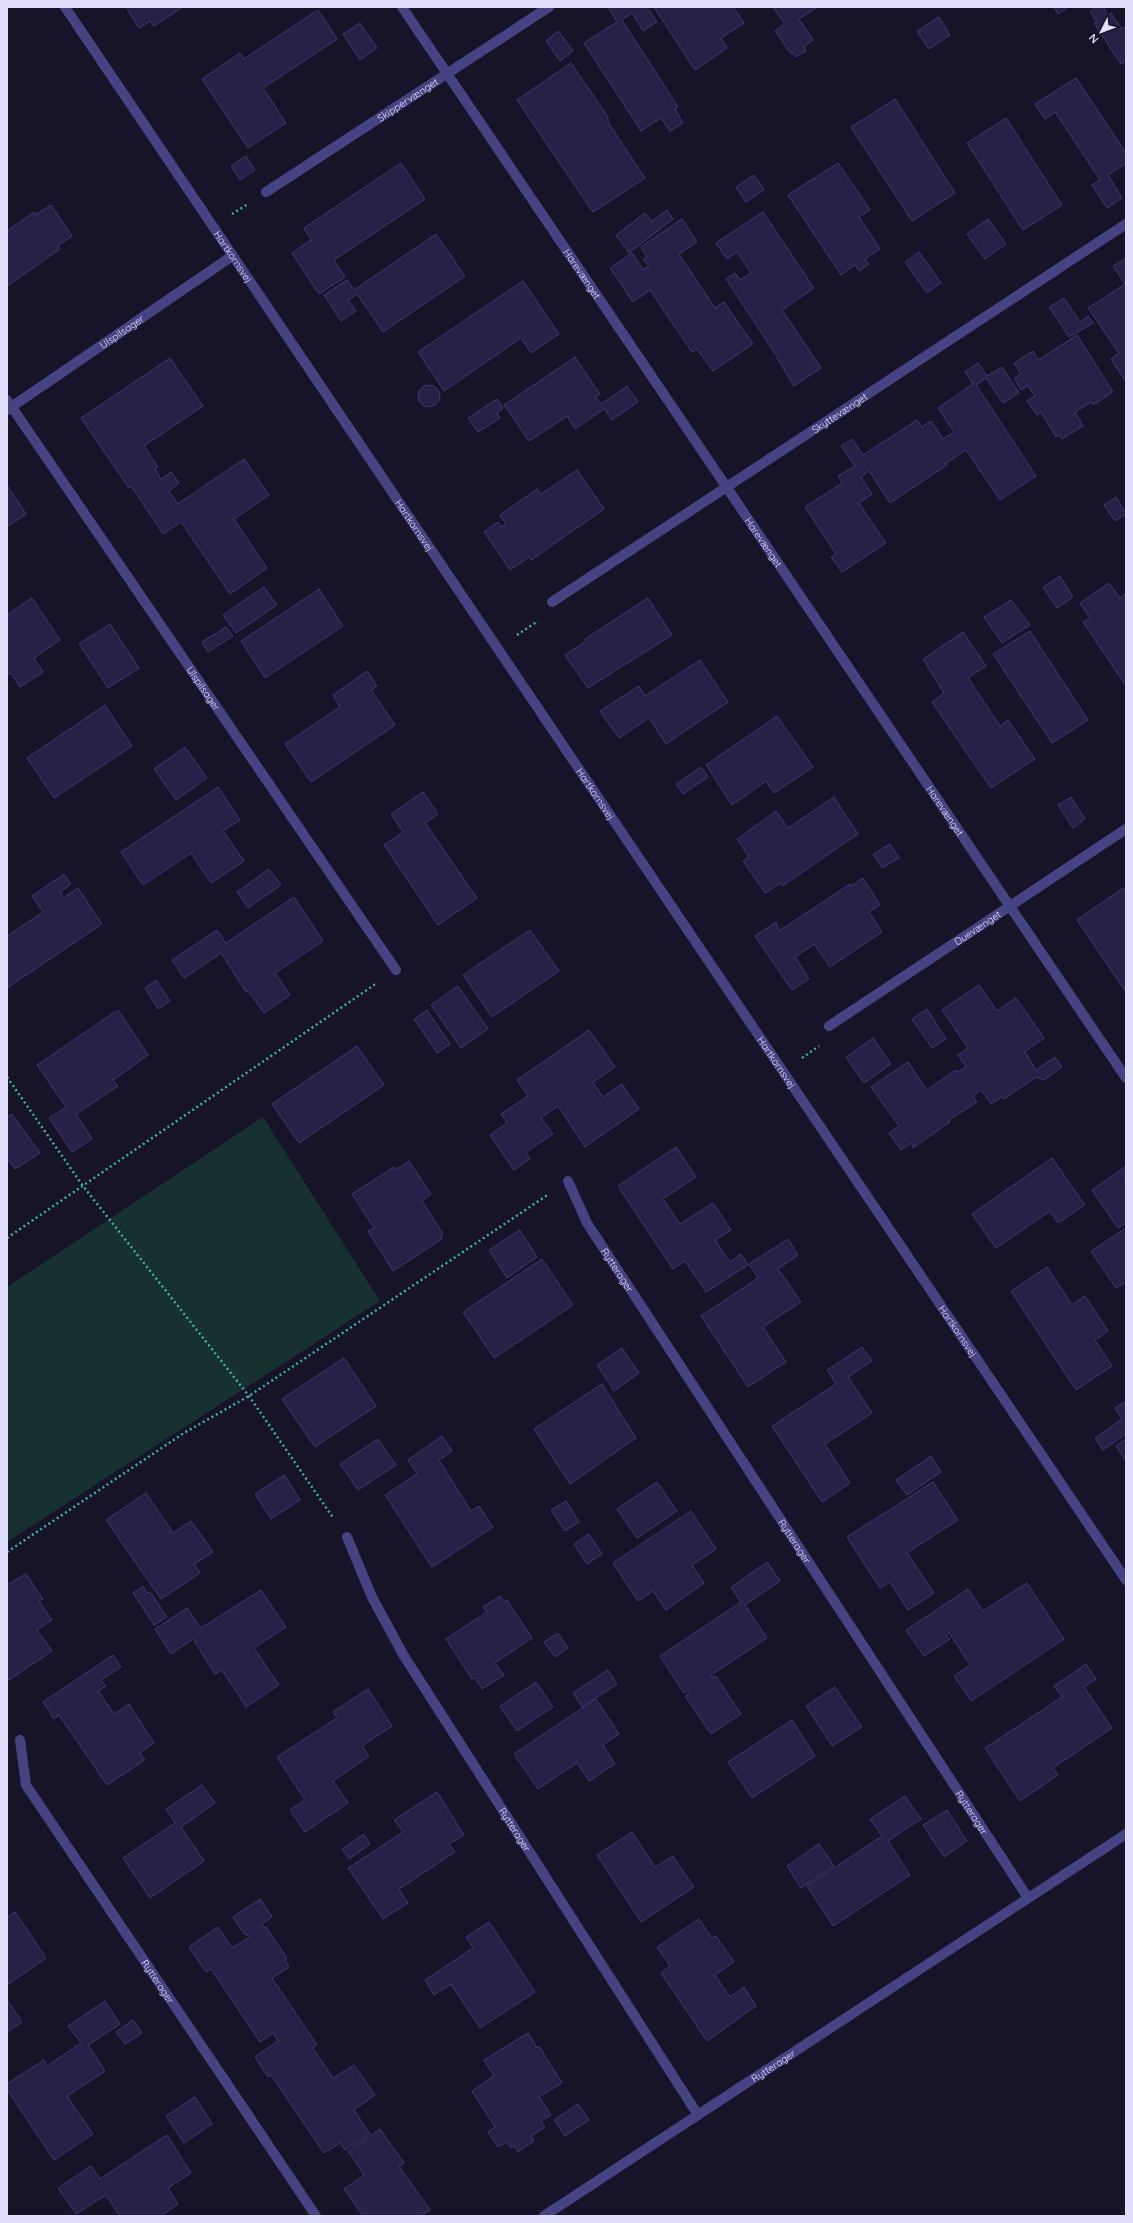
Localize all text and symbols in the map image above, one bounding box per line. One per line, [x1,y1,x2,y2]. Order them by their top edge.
north arrow [1081,12,1121,52]
text: N [1086,31,1101,46]
street label: Skippervænget [374,74,441,124]
street label: Hartkornsvej [211,228,255,285]
street label: Harevænget [561,246,604,302]
street label: Ulspilsager [97,312,147,351]
street label: Skyttevænget [809,389,870,436]
street label: Hartkornsvej [392,497,437,554]
street label: Harevænget [742,515,786,570]
street label: Ulspilsager [184,664,224,713]
street label: Hartkornsvej [574,765,618,822]
street label: Harevænget [924,783,967,839]
street label: Duevænget [951,907,1004,948]
street label: Hartkornsvej [755,1034,799,1091]
street label: Rytterager [598,1245,637,1294]
street label: Hartkornsvej [936,1303,980,1359]
street label: Rytterager [776,1516,814,1566]
street label: Rytterager [953,1788,991,1837]
street label: Rytterager [496,1805,534,1854]
street label: Rytterager [139,1957,178,2006]
street label: Rytterager [749,2046,798,2085]

